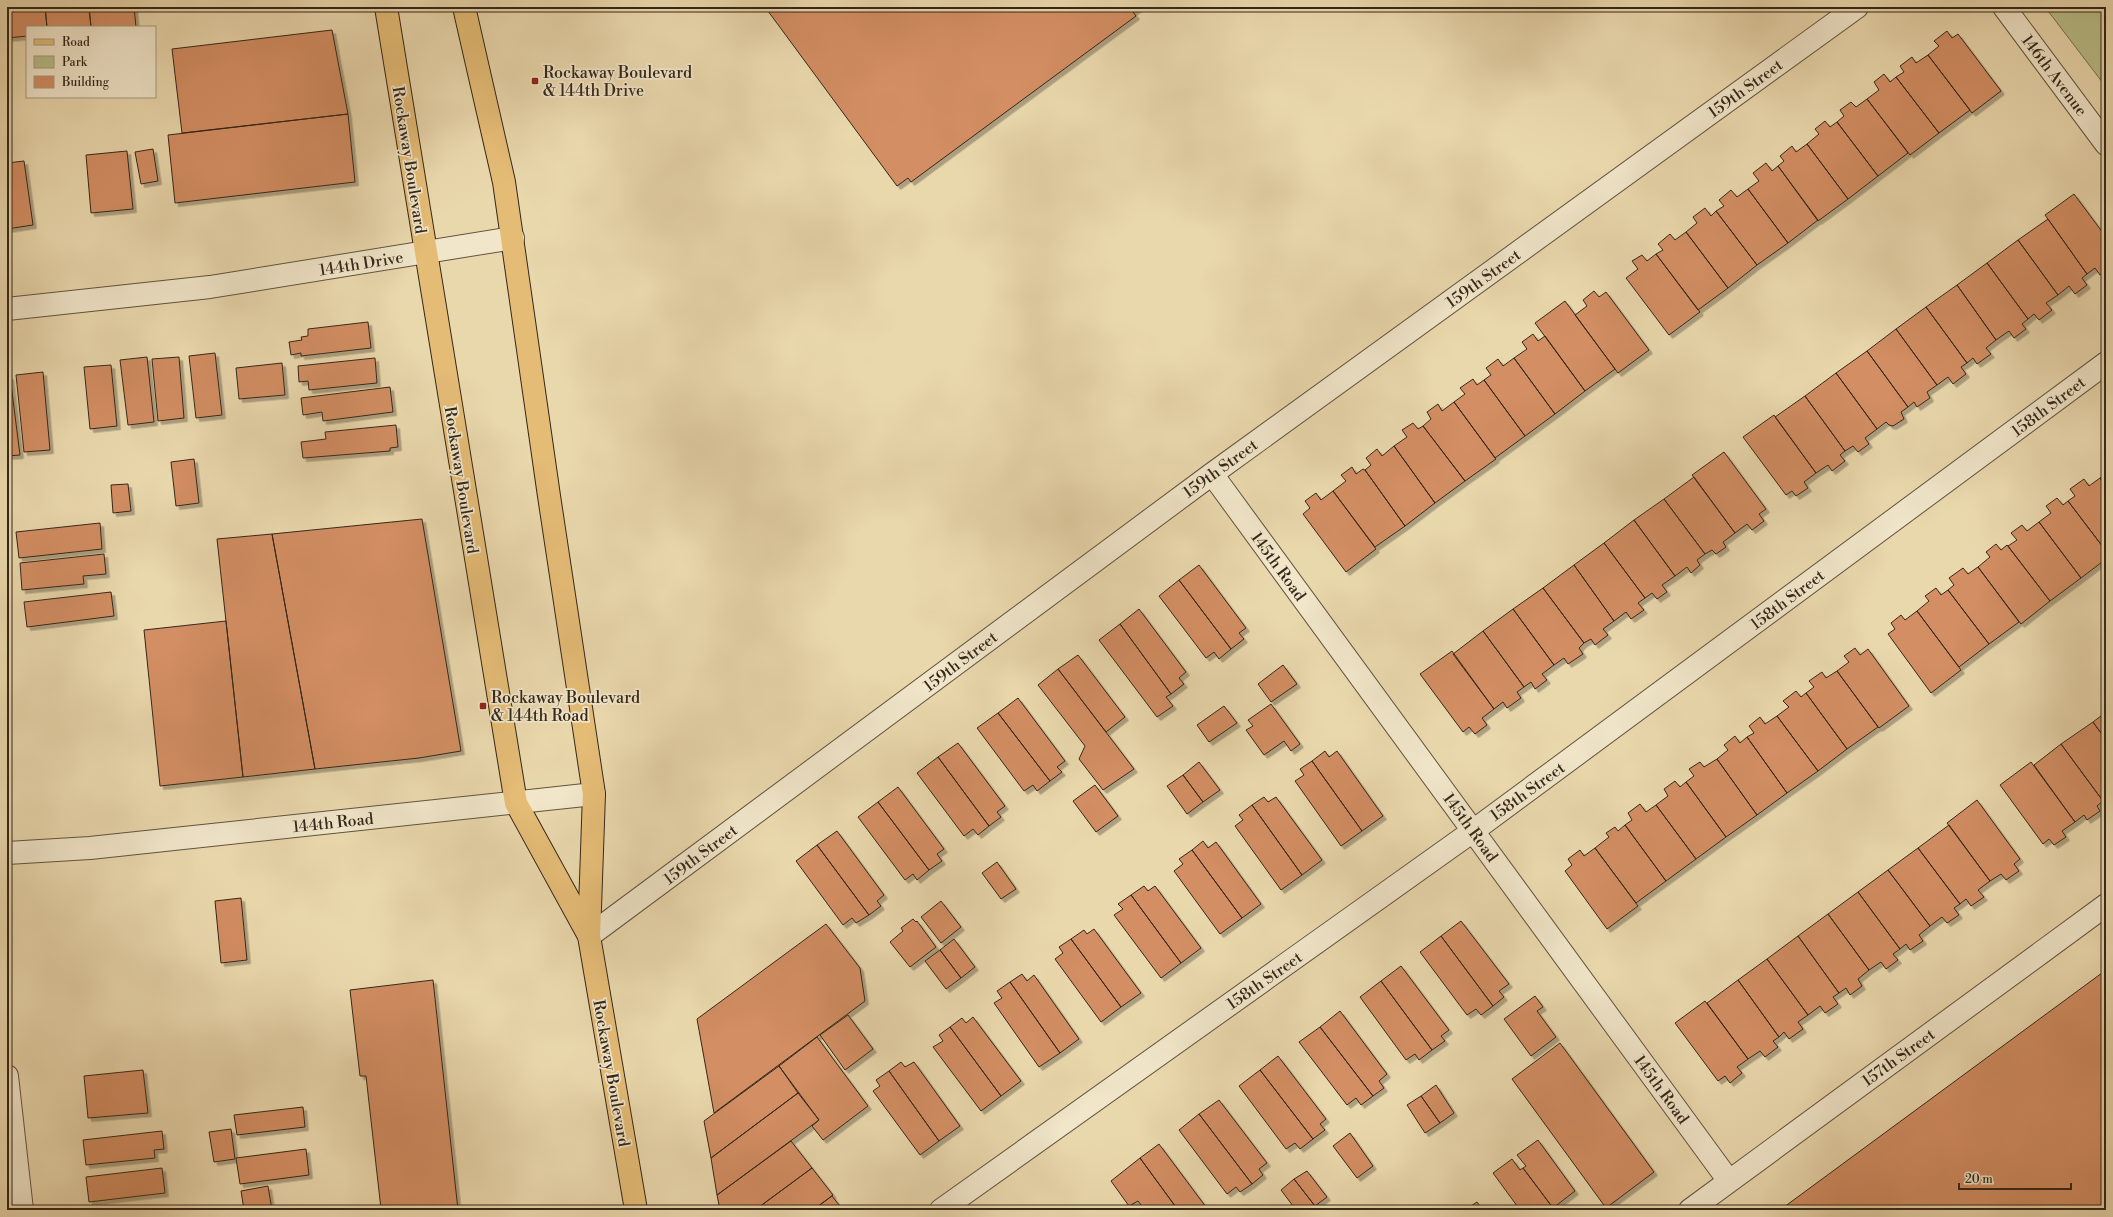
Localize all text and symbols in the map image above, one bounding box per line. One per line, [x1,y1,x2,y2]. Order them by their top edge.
legend [26,26,156,98]
street label: 146th Avenue [2017,31,2091,120]
text: Road [62,35,90,50]
text: Park [62,55,88,70]
street label: 159th Street [1704,55,1787,123]
place label: Rockaway Boulevard & 144th Drive [543,63,692,101]
text: Building [61,75,110,90]
marker: Rockaway Boulevard & 144th Drive [530,76,540,86]
street label: Rockaway Boulevard [387,85,431,235]
street label: 159th Street [1442,245,1525,313]
street label: 144th Drive [318,247,405,281]
street label: 158th Street [2008,372,2090,441]
street label: Rockaway Boulevard [439,405,483,555]
street label: 159th Street [1179,435,1262,503]
street label: 145th Road [1246,528,1310,605]
street label: 158th Street [1747,565,1829,634]
street label: 159th Street [920,627,1002,696]
place label: Rockaway Boulevard & 144th Road [491,688,640,726]
marker: Rockaway Boulevard & 144th Road [478,701,488,711]
street label: 158th Street [1486,758,1569,826]
street label: 145th Road [1438,789,1502,866]
street label: 144th Road [292,809,375,837]
street label: 159th Street [660,820,742,889]
street label: 158th Street [1223,947,1306,1014]
street label: Rockaway Boulevard [588,998,634,1148]
street label: 157th Street [1858,1024,1939,1091]
street label: 145th Road [1629,1051,1693,1128]
scale bar [1959,1165,2071,1191]
text: 20 m [1965,1172,1993,1187]

